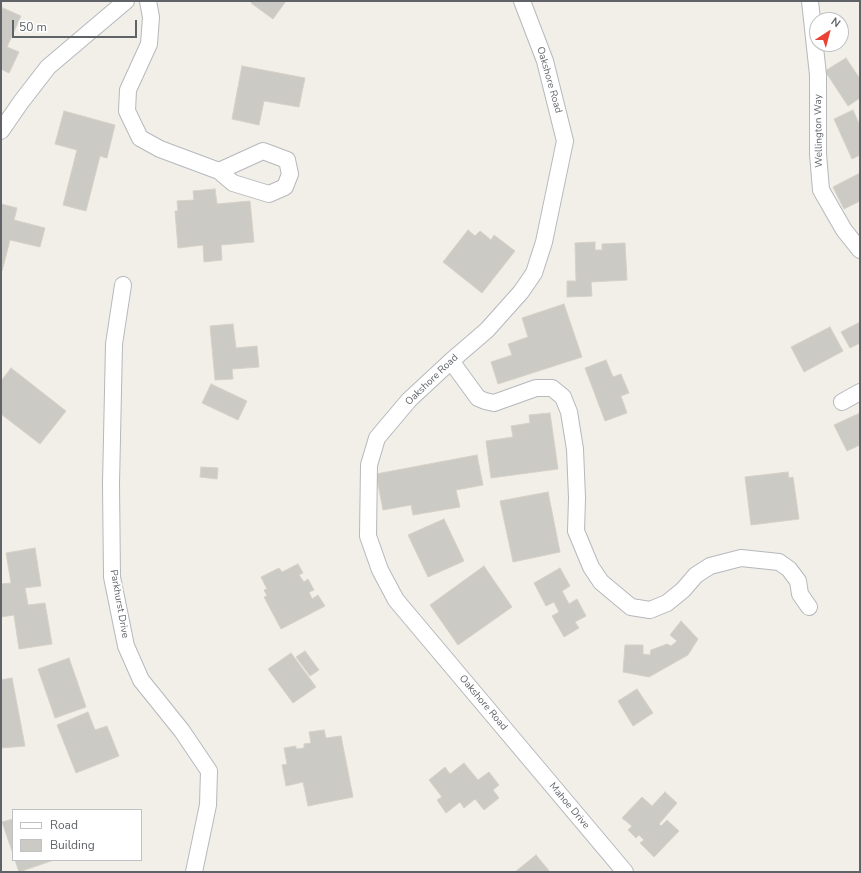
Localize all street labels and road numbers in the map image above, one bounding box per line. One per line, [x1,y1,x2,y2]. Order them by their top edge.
street label: Oakshore Road [534,45,564,115]
street label: Wellington Way [812,94,826,168]
street label: Oakshore Road [403,352,461,408]
street label: Parkhurst Drive [107,569,131,639]
street label: Oakshore Road [456,673,510,733]
street label: Mahoe Drive [546,780,592,832]

